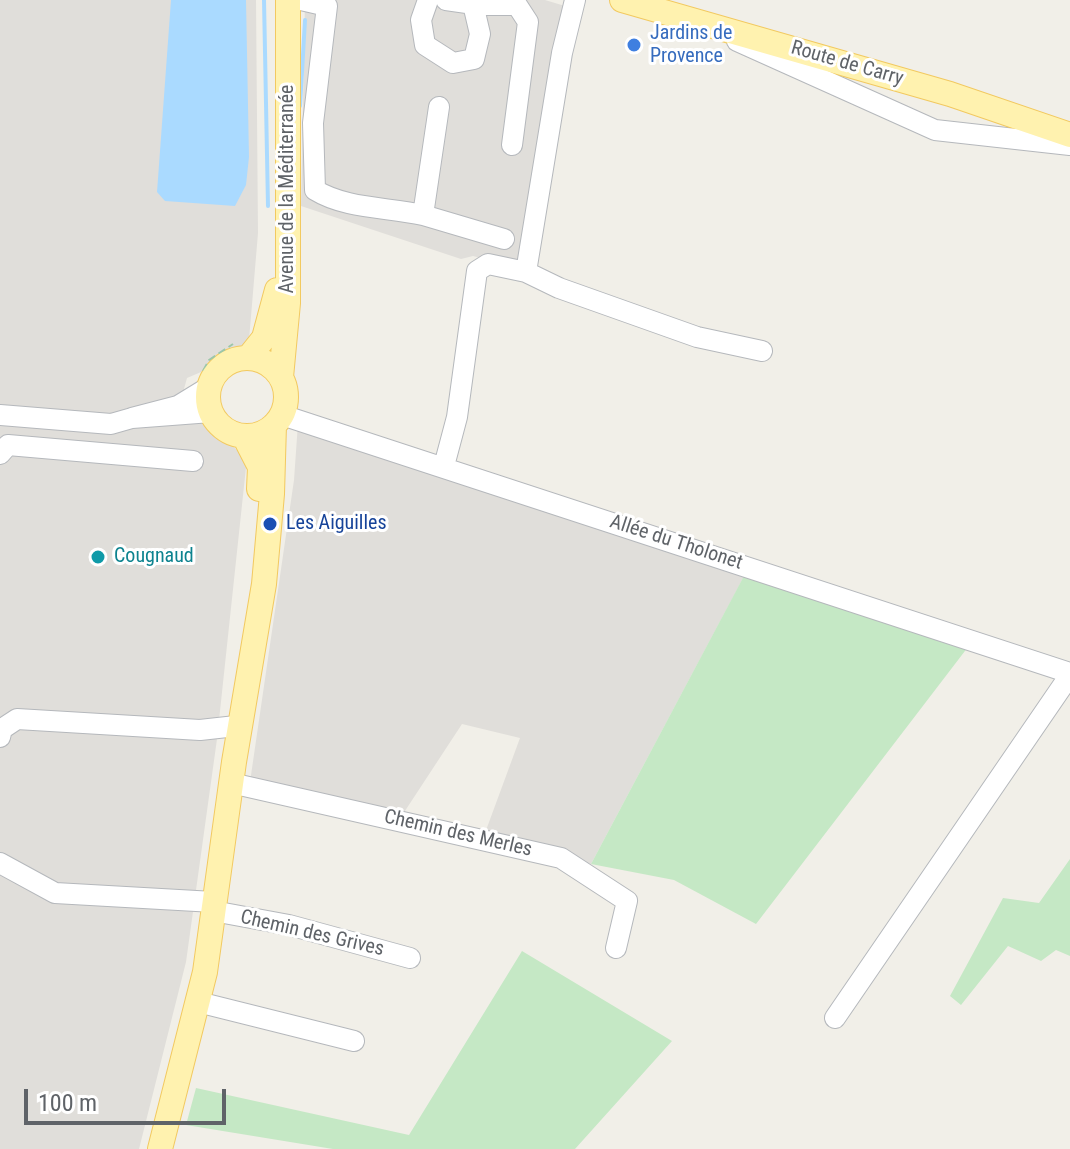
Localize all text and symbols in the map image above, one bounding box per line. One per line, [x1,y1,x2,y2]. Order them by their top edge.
place label: Jardins de Provence [650,22,732,69]
marker: Jardins de Provence [625,36,643,54]
street label: Route de Carry [788,37,906,91]
street label: Avenue de la Méditerranée [276,85,300,293]
street label: Allée du Tholonet [607,510,745,576]
place label: Les Aiguilles [286,512,387,536]
marker: Les Aiguilles [261,515,279,533]
place label: Cougnaud [114,545,194,569]
marker: Cougnaud [89,548,107,566]
street label: Chemin des Merles [382,805,534,863]
street label: Chemin des Grives [238,906,386,962]
scale bar [28,1073,230,1123]
text: 100 m [38,1089,97,1117]

